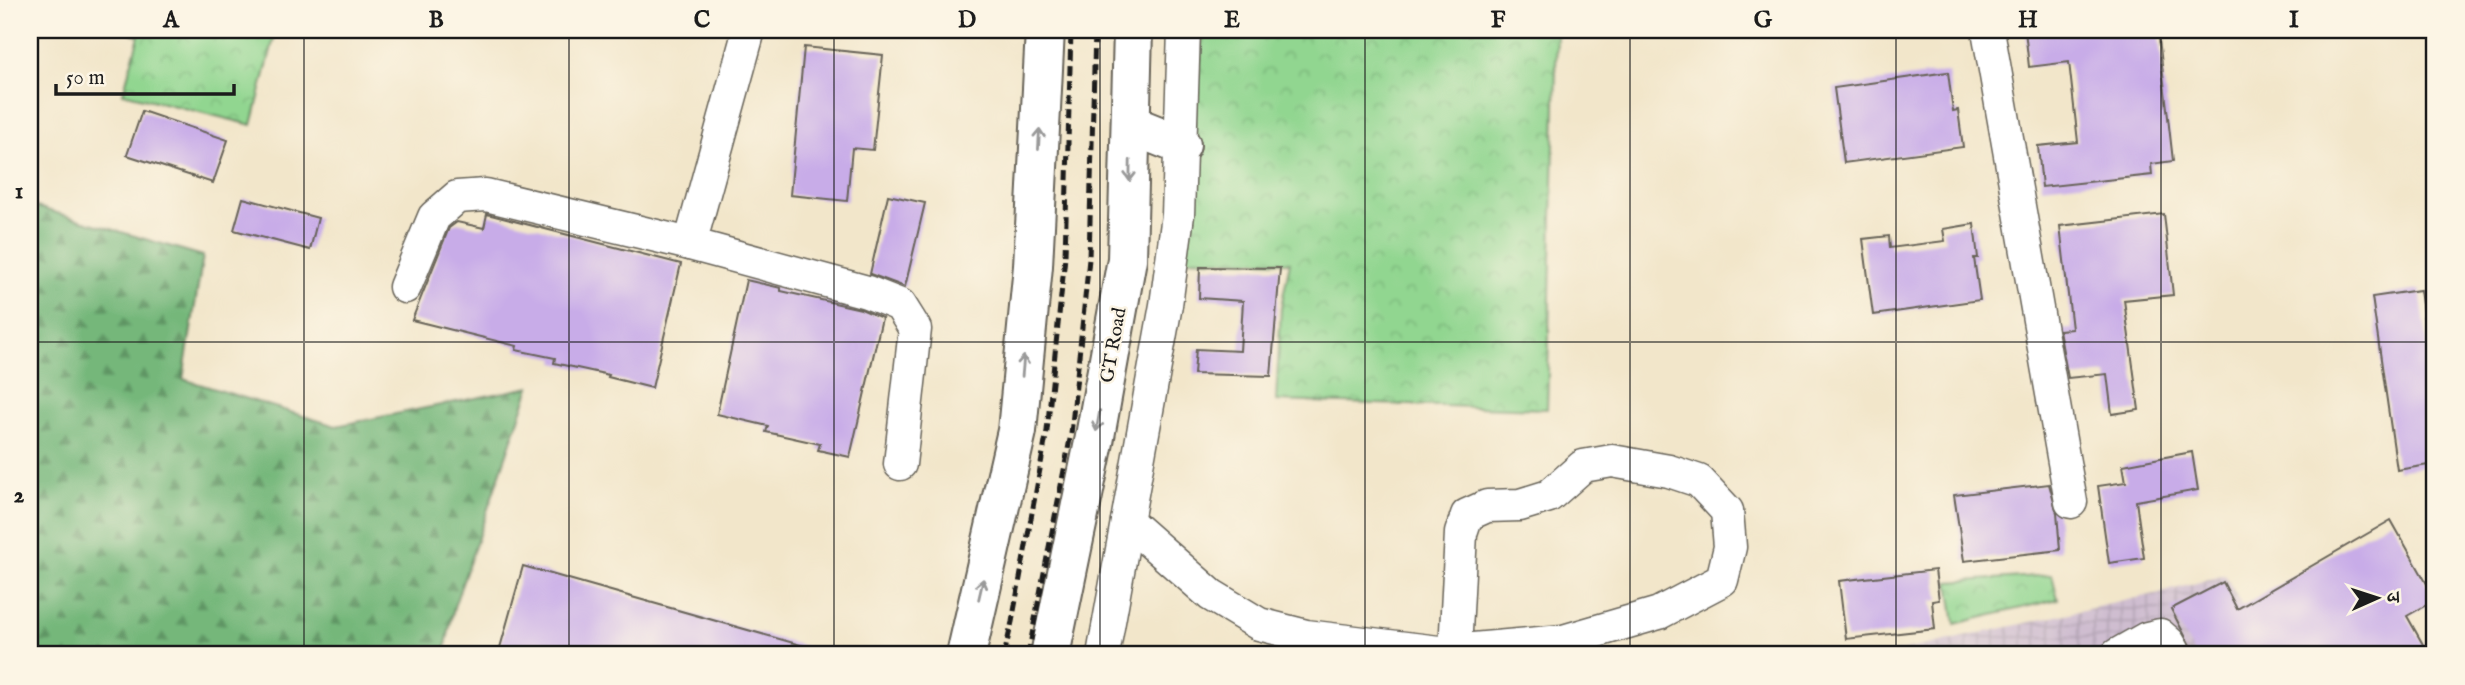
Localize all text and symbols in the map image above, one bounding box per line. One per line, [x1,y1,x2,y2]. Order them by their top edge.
text: A [162,6,180,35]
text: B [428,6,444,35]
text: C [694,6,711,35]
text: D [958,6,976,35]
text: E [1224,6,1240,35]
text: F [1491,6,1506,35]
text: G [1754,6,1773,35]
text: H [2018,6,2038,35]
text: I [2289,6,2299,35]
scale bar [56,52,234,96]
text: 50 m [66,65,105,92]
one-way arrow [1033,127,1046,150]
one-way arrow [1123,160,1136,183]
text: 1 [15,177,23,206]
street label: GT Road [1096,305,1133,385]
one-way arrow [1017,355,1030,377]
one-way arrow [1091,409,1104,432]
text: 2 [14,481,25,510]
north arrow [2342,562,2412,632]
one-way arrow [975,578,988,601]
text: उ [2380,590,2404,604]

